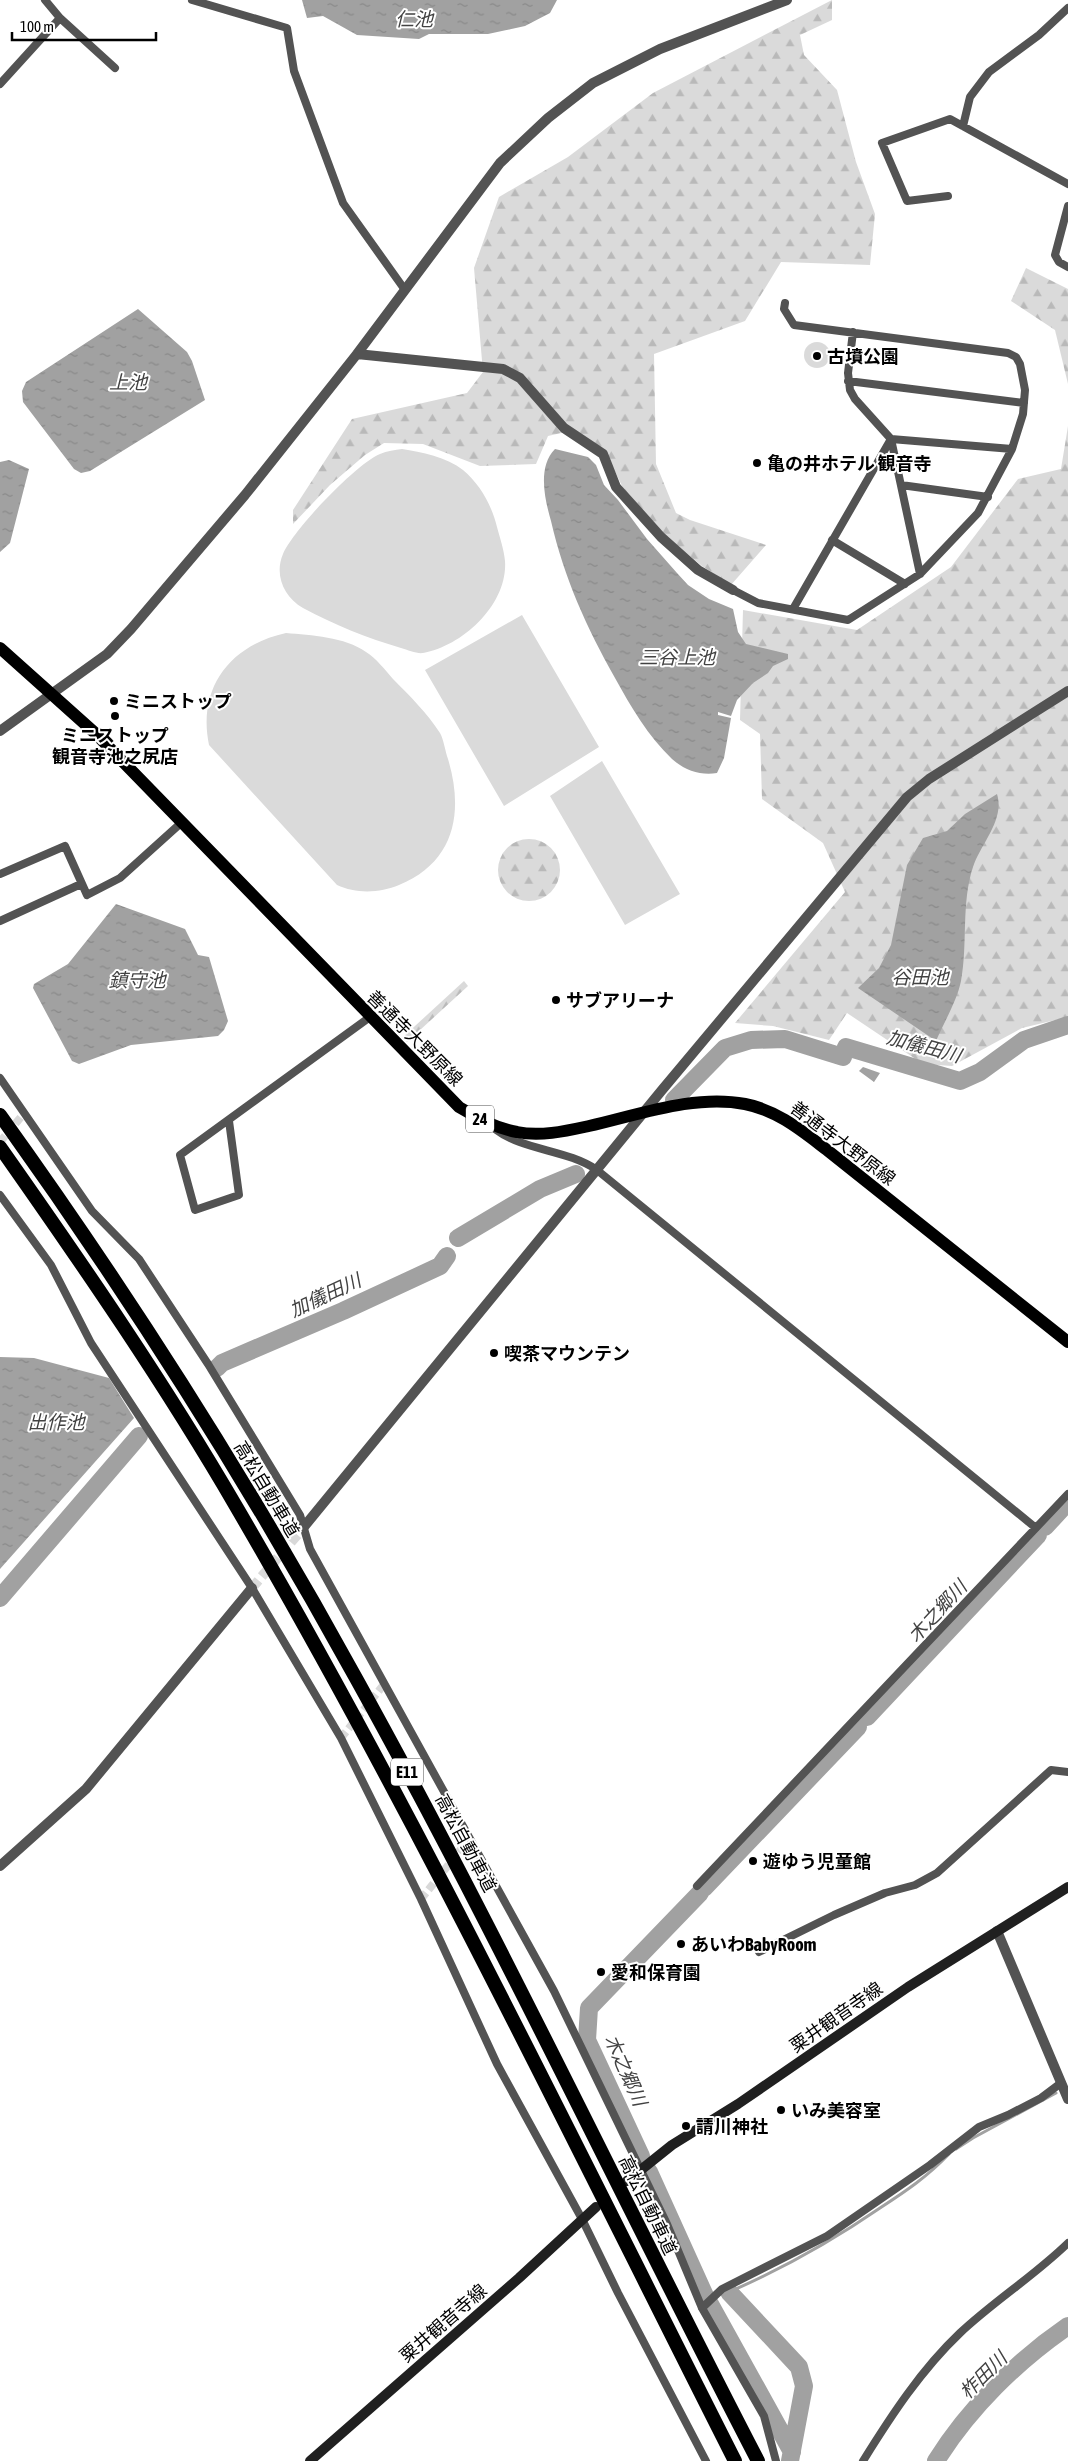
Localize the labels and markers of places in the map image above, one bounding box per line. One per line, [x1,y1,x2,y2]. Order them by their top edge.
place label: 古墳公園 [827,346,899,367]
marker: 古墳公園 [811,350,823,362]
place label: 亀の井ホテル 観音寺 [767,453,931,474]
marker: 亀の井ホテル 観音寺 [751,457,763,469]
place label: ミニストップ [124,691,232,712]
marker: ミニストップ [108,695,120,707]
marker: ミニストップ 観音寺池之尻店 [109,710,121,722]
place label: ミニストップ 観音寺池之尻店 [52,725,178,767]
place label: サブアリーナ [566,990,674,1011]
marker: サブアリーナ [550,994,562,1006]
place label: 喫茶マウンテン [504,1343,630,1364]
marker: 喫茶マウンテン [488,1347,500,1359]
place label: 遊ゆう児童館 [763,1851,871,1872]
marker: 遊ゆう児童館 [747,1855,759,1867]
place label: あいわBabyRoom [691,1934,817,1955]
marker: あいわBabyRoom [675,1938,687,1950]
place label: 愛和保育園 [611,1962,701,1983]
marker: 愛和保育園 [595,1966,607,1978]
place label: いみ美容室 [791,2100,881,2121]
marker: いみ美容室 [775,2104,787,2116]
place label: 請川神社 [696,2116,768,2137]
marker: 請川神社 [680,2120,692,2132]

